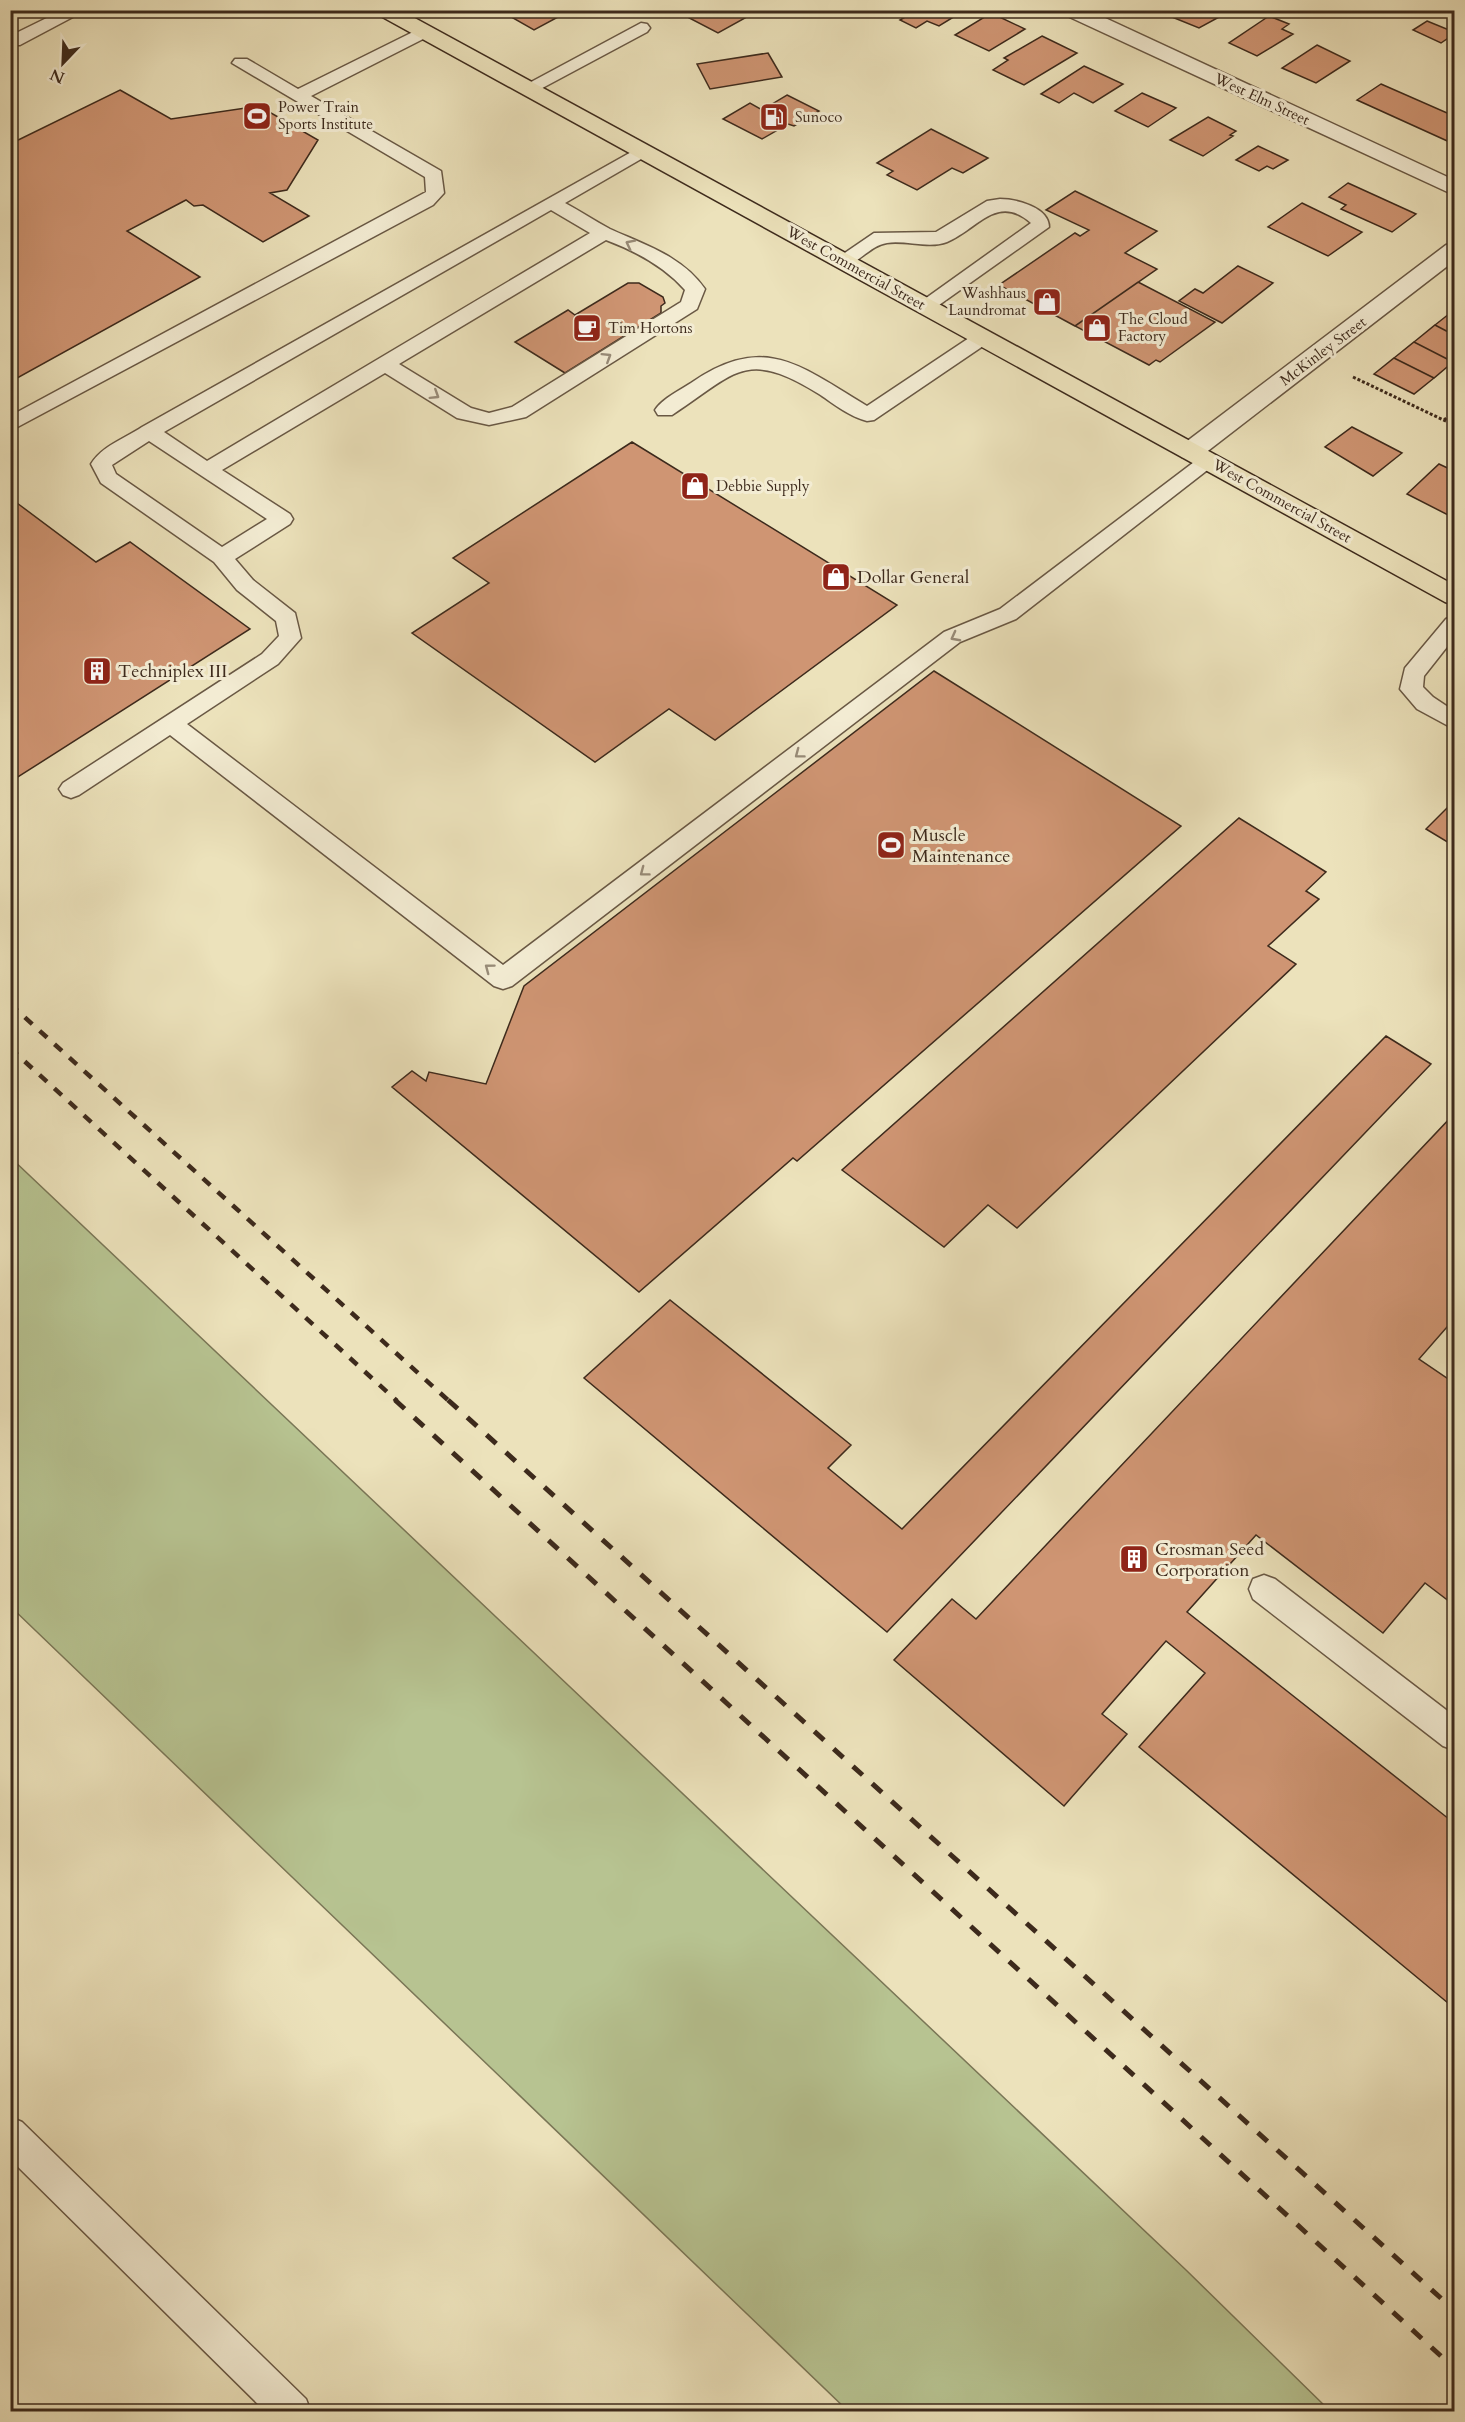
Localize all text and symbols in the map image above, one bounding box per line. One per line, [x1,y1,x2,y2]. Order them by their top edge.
north arrow [33,33,93,93]
text: N [47,63,68,89]
street label: West Elm Street [1210,68,1313,130]
place label: Power Train Sports Institute [278,97,373,134]
sports icon: Power Train Sports Institute [241,100,273,132]
fuel station icon: Sunoco [758,101,790,133]
place label: Sunoco [795,107,842,127]
street label: West Commercial Street [782,221,929,315]
one-way arrow [626,240,636,251]
place label: Washhaus Laundromat [948,283,1026,320]
shop icon: Washhaus Laundromat [1031,286,1063,318]
place label: The Cloud Factory [1118,309,1188,346]
cafe icon: Tim Hortons [571,312,603,344]
shop icon: The Cloud Factory [1081,312,1113,344]
street label: McKinley Street [1276,312,1371,390]
place label: Tim Hortons [608,318,692,338]
one-way arrow [601,352,611,364]
one-way arrow [429,387,439,399]
street label: West Commercial Street [1208,454,1355,548]
shop icon: Debbie Supply [679,470,711,502]
place label: Debbie Supply [716,476,810,496]
shop icon: Dollar General [820,561,852,593]
place label: Dollar General [857,565,970,590]
one-way arrow [951,630,961,641]
building icon: Techniplex III [81,655,113,687]
place label: Techniplex III [118,659,227,684]
one-way arrow [794,746,805,757]
place label: Muscle Maintenance [912,823,1011,869]
sports icon: Muscle Maintenance [875,829,907,861]
one-way arrow [639,865,650,876]
one-way arrow [484,965,495,976]
place label: Crosman Seed Corporation [1155,1537,1265,1583]
building icon: Crosman Seed Corporation [1118,1543,1150,1575]

